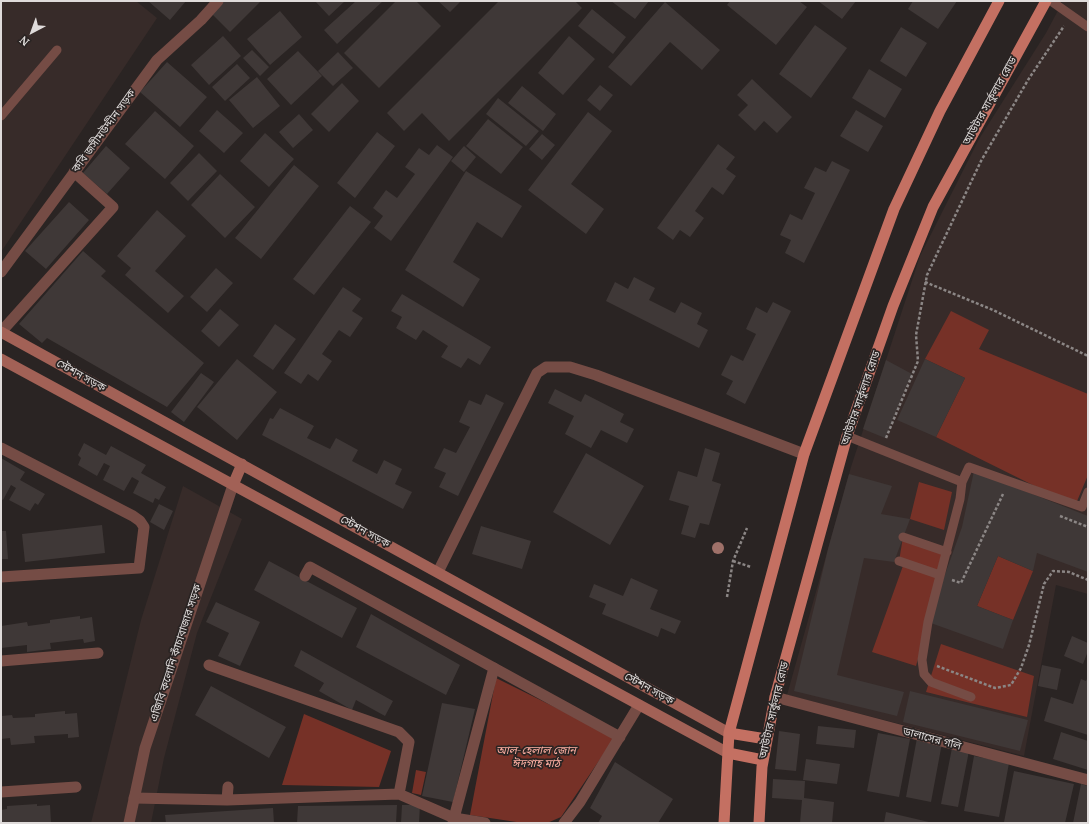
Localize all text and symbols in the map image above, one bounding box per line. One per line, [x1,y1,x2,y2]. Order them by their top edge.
north arrow [12,12,52,52]
text: N [16,33,32,49]
street label: আউটার সার্কুলার রোড [960,55,1020,147]
street label: কবি জসীমউদ্দীন সড়ক [69,87,139,175]
street label: আউটার সার্কুলার রোড [839,349,883,447]
street label: স্টেশন সড়ক [54,357,108,395]
street label: স্টেশন সড়ক [338,513,392,551]
street label: এজিবি কলোনি কাঁচাবাজার সড়ক [147,582,205,724]
street label: আউটার সার্কুলার রোড [756,660,792,760]
street label: স্টেশন সড়ক [622,670,676,708]
street label: ডালাসের গলি [901,725,963,753]
park label: আল-হেলাল জোন ঈদগাহ মাঠ [496,744,576,770]

